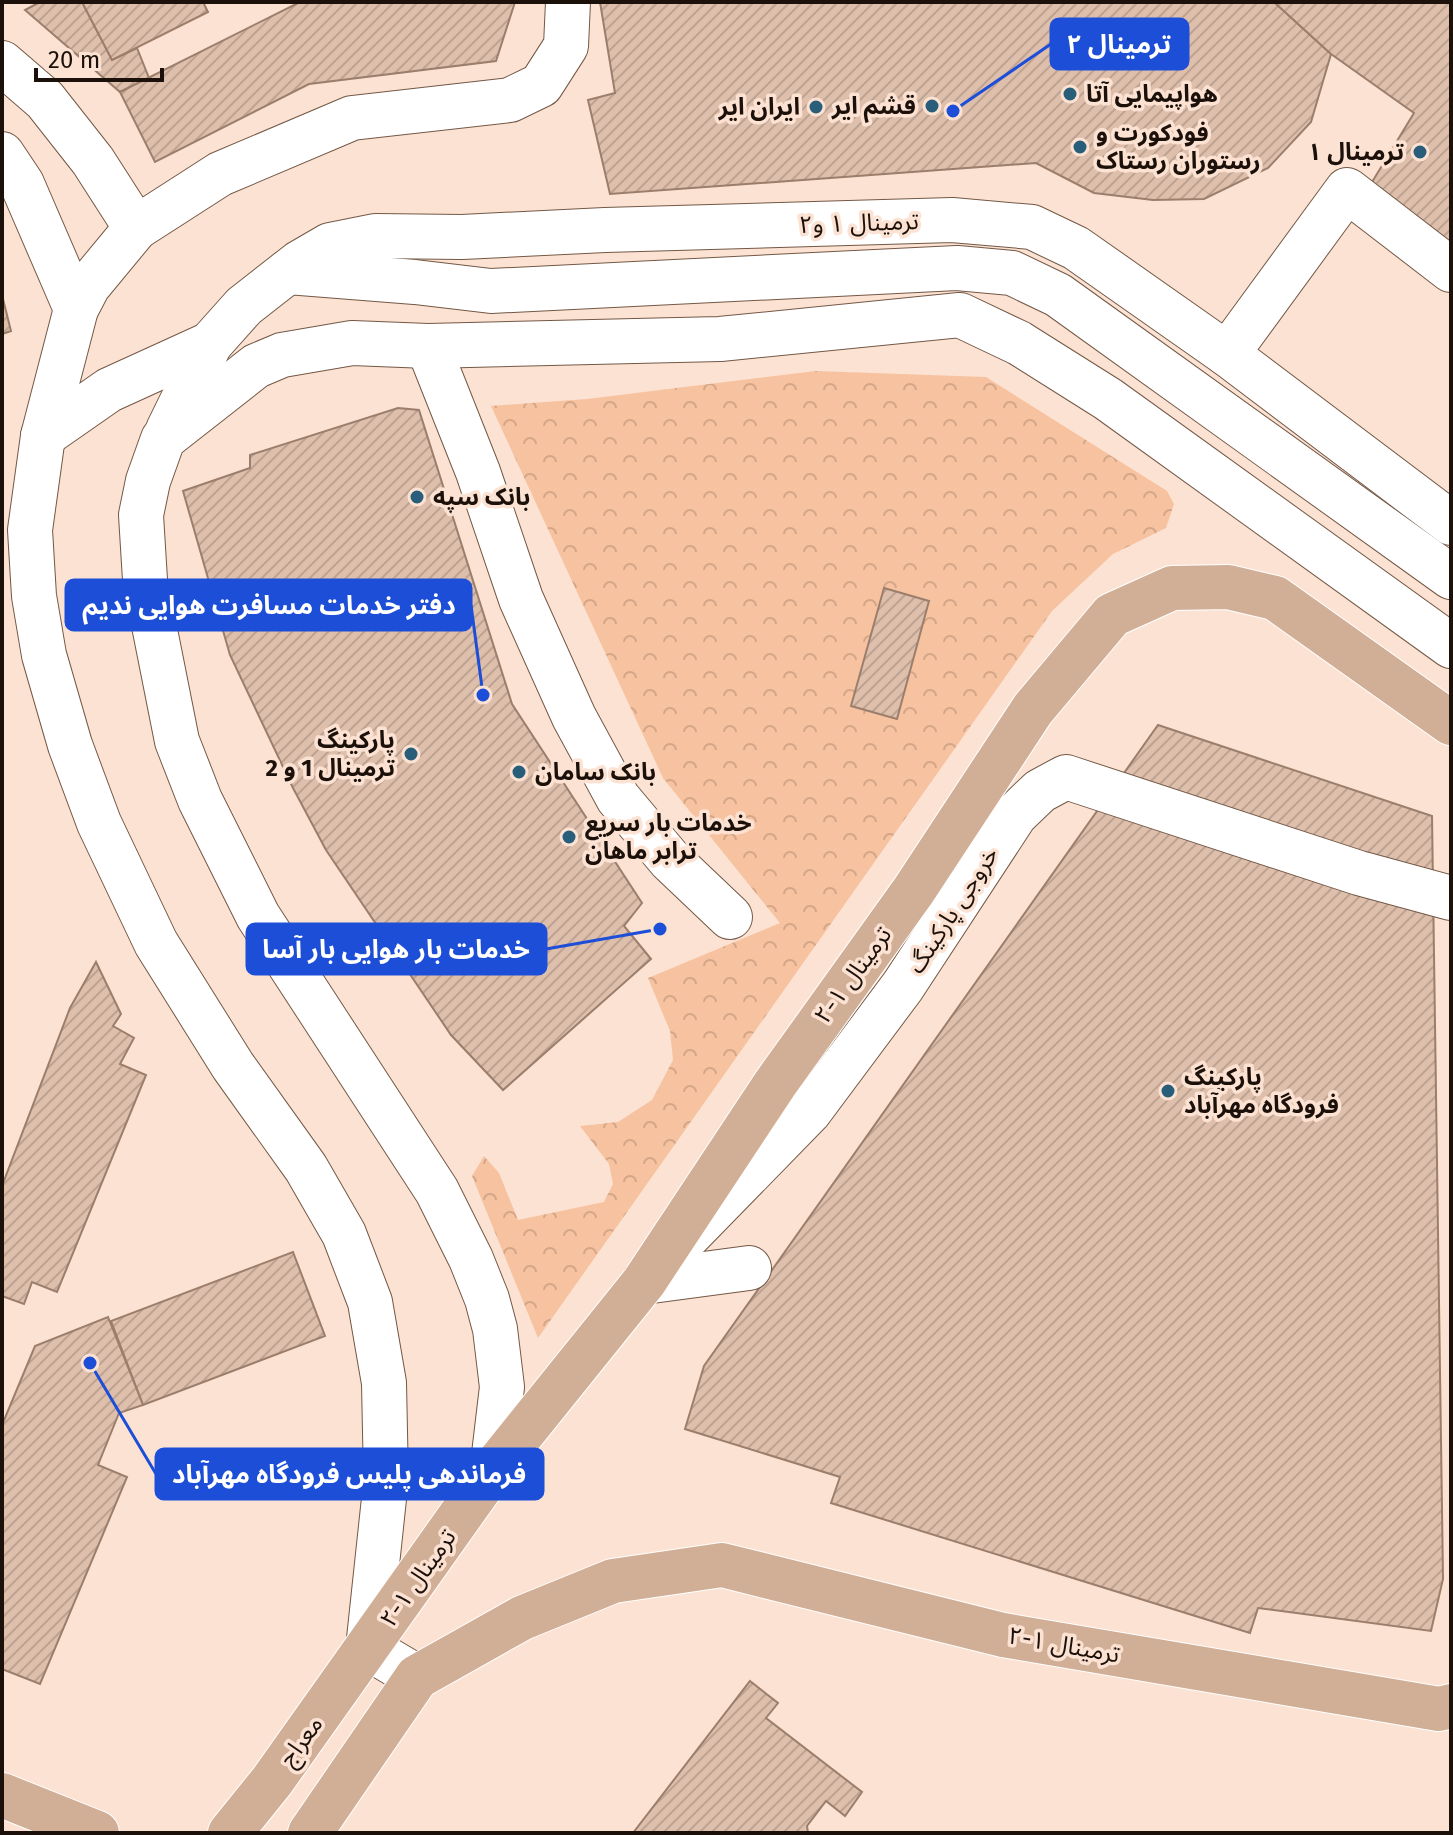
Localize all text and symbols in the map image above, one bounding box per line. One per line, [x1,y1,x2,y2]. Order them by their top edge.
callout: ترمینال ۲ [1051,19,1188,69]
text: ترمینال ۲ [1067,29,1171,60]
scale bar [36,32,162,82]
text: 20 m [48,46,100,74]
place label: هواپیمایی آتا [1086,80,1218,110]
marker: هواپیمایی آتا [1061,85,1079,103]
place label: قشم ایر [831,92,916,123]
place label: ایران ایر [718,93,800,121]
marker: قشم ایر [923,97,941,115]
marker: ایران ایر [807,98,825,116]
place label: فودکورت و رستوران رستاک [1096,119,1261,175]
marker: فودکورت و رستوران رستاک [1071,138,1089,156]
place label: ترمینال ۱ [1308,138,1404,166]
marker: ترمینال ۱ [1411,143,1429,161]
street label: ترمینال ۱ و۲ [799,207,919,239]
place label: بانک سپه [433,483,530,513]
marker: بانک سپه [408,488,426,506]
callout: دفتر خدمات مسافرت هوایی ندیم [66,580,471,630]
text: دفتر خدمات مسافرت هوایی ندیم [82,590,456,625]
place label: پارکینگ ترمینال 1 و 2 [266,726,395,782]
marker: پارکینگ ترمینال 1 و 2 [402,745,420,763]
place label: بانک سامان [535,758,656,786]
marker: بانک سامان [510,763,528,781]
place label: خدمات بار سریع ترابر ماهان [585,809,752,865]
marker: خدمات بار سریع ترابر ماهان [560,828,578,846]
street label: خروجی پارکینگ [902,842,1005,979]
street label: ترمینال ۱-۲ [809,921,897,1029]
callout: خدمات بار هوایی بار آسا [247,924,546,974]
text: خدمات بار هوایی بار آسا [262,934,530,965]
place label: پارکینگ فرودگاه مهرآباد [1184,1063,1339,1119]
marker: پارکینگ فرودگاه مهرآباد [1159,1082,1177,1100]
callout: فرماندهی پلیس فرودگاه مهرآباد [156,1449,543,1499]
text: فرماندهی پلیس فرودگاه مهرآباد [172,1459,526,1492]
street label: ترمینال ۱-۲ [374,1524,462,1632]
street label: ترمینال ۱-۲ [1006,1621,1122,1669]
street label: معراج [273,1710,331,1773]

